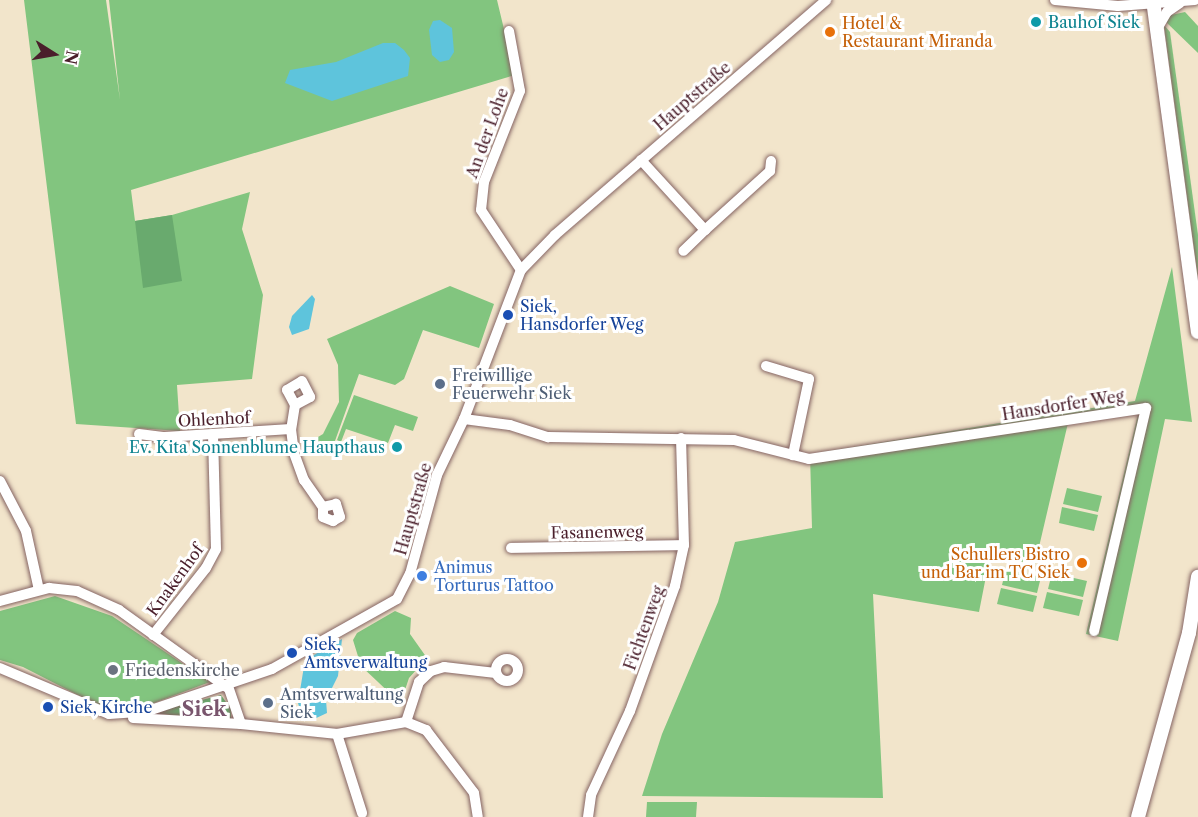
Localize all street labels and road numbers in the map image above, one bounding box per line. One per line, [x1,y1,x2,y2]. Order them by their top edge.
street label: Hauptstraße [650,58,734,134]
street label: An der Lohe [462,85,512,181]
street label: Hansdorfer Weg [1000,386,1126,424]
street label: Ohlenhof [177,408,251,430]
street label: Hauptstraße [391,461,435,557]
street label: Fasanenweg [551,522,643,542]
street label: Knakenhof [143,540,207,620]
street label: Fichtenweg [620,583,668,673]

